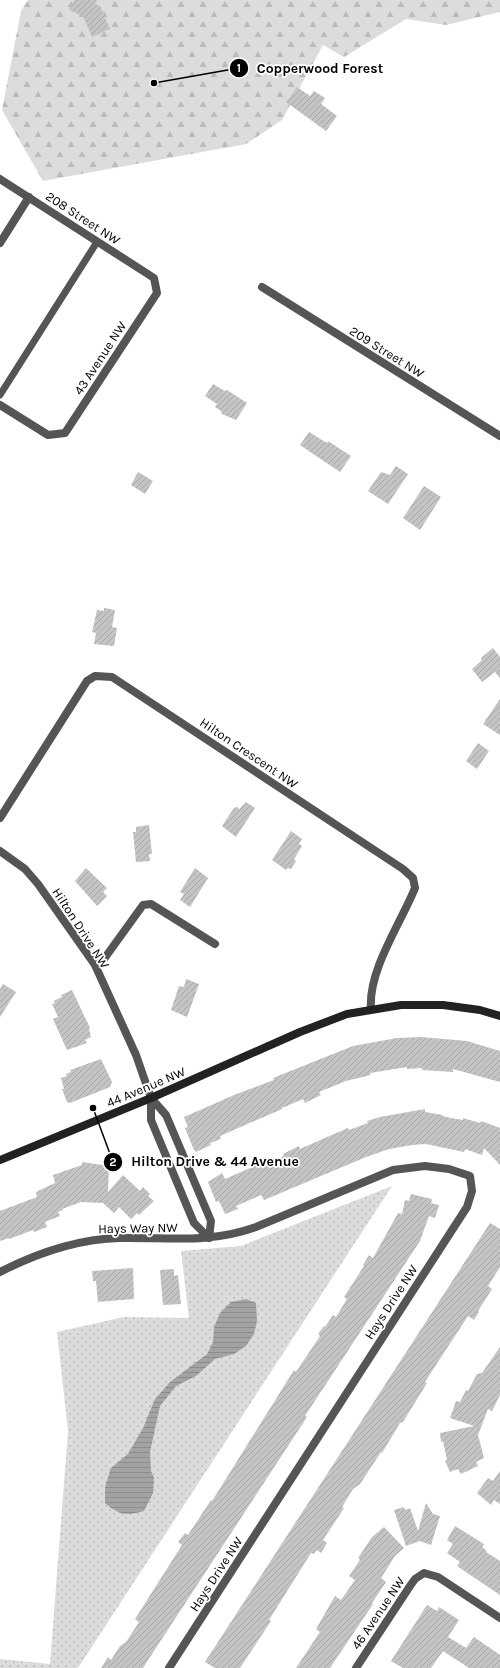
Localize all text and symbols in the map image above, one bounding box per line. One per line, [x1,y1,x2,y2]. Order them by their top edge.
callout: Copperwood Forest [229,55,392,81]
text: Copperwood Forest [257,60,384,77]
text: 1 [237,61,241,75]
street label: 208 Street NW [43,188,123,248]
street label: 43 Avenue NW [71,318,129,397]
street label: 209 Street NW [347,323,427,381]
street label: Hilton Crescent NW [197,715,301,792]
street label: Hilton Drive NW [49,885,113,971]
street label: 44 Avenue NW [104,1064,188,1110]
callout: Hilton Drive & 44 Avenue [103,1149,306,1175]
text: Hilton Drive & 44 Avenue [131,1153,299,1170]
text: 2 [109,1155,117,1169]
street label: Hays Way NW [98,1220,178,1236]
street label: Hays Drive NW [361,1262,421,1342]
street label: Hays Drive NW [186,1534,246,1614]
street label: 46 Avenue NW [348,1574,408,1652]

